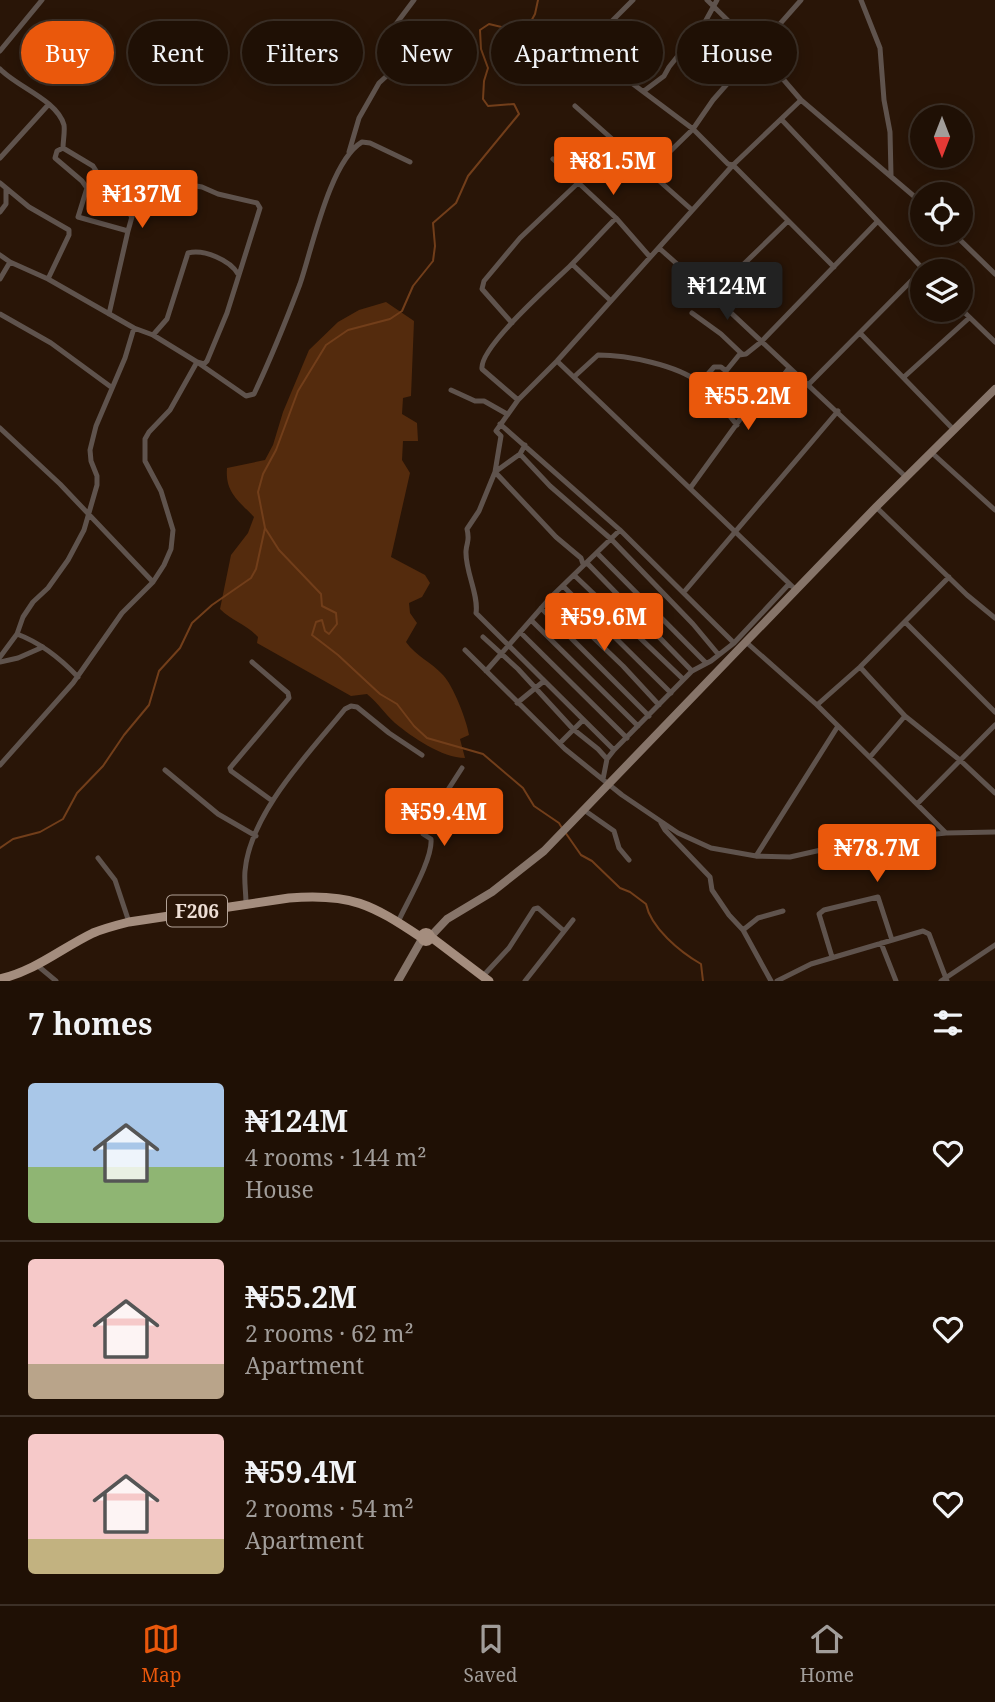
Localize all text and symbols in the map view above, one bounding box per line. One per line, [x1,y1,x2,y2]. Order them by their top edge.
chip: Buy [21,21,114,84]
chip: Rent [128,21,228,84]
chip: Filters [242,21,363,84]
chip: New [377,21,477,84]
chip: Apartment [491,21,663,84]
chip: House [677,21,797,84]
north arrow [910,105,973,168]
map controls [910,105,973,322]
pin: ₦81.5M [556,138,670,197]
text: ₦81.5M [570,144,656,176]
pin: ₦137M [93,170,191,230]
text: ₦137M [102,177,182,209]
button: locate [910,182,973,245]
button: layers [910,259,973,322]
pin: ₦124M [678,262,776,322]
text: ₦124M [687,269,767,301]
pin: ₦55.2M [691,372,805,432]
text: ₦55.2M [705,379,791,411]
pin: ₦59.6M [547,594,661,653]
text: ₦59.6M [561,600,647,632]
pin: ₦59.4M [387,788,501,848]
text: ₦59.4M [401,795,487,827]
pin: ₦78.7M [820,824,934,884]
text: ₦78.7M [834,831,920,863]
road number: F206 [167,896,227,926]
text: 7 homes [28,1003,152,1044]
icon: filters [929,1004,967,1042]
text: ₦124M [245,1100,348,1141]
icon: home [84,1111,168,1195]
icon: heart [929,1134,967,1172]
text: 4 rooms · 144 m² [245,1141,427,1173]
text: House [245,1173,314,1205]
text: ₦55.2M [245,1276,357,1317]
icon: home [84,1287,168,1371]
icon: heart [929,1310,967,1348]
text: 2 rooms · 62 m² [245,1317,414,1349]
text: Apartment [245,1349,364,1381]
text: ₦59.4M [245,1451,357,1492]
icon: home [84,1462,168,1546]
icon: heart [929,1485,967,1523]
text: 2 rooms · 54 m² [245,1492,414,1524]
text: Apartment [245,1524,364,1556]
tab: Map [141,1620,181,1688]
tab: Saved [464,1620,517,1688]
tab: Home [800,1620,854,1688]

